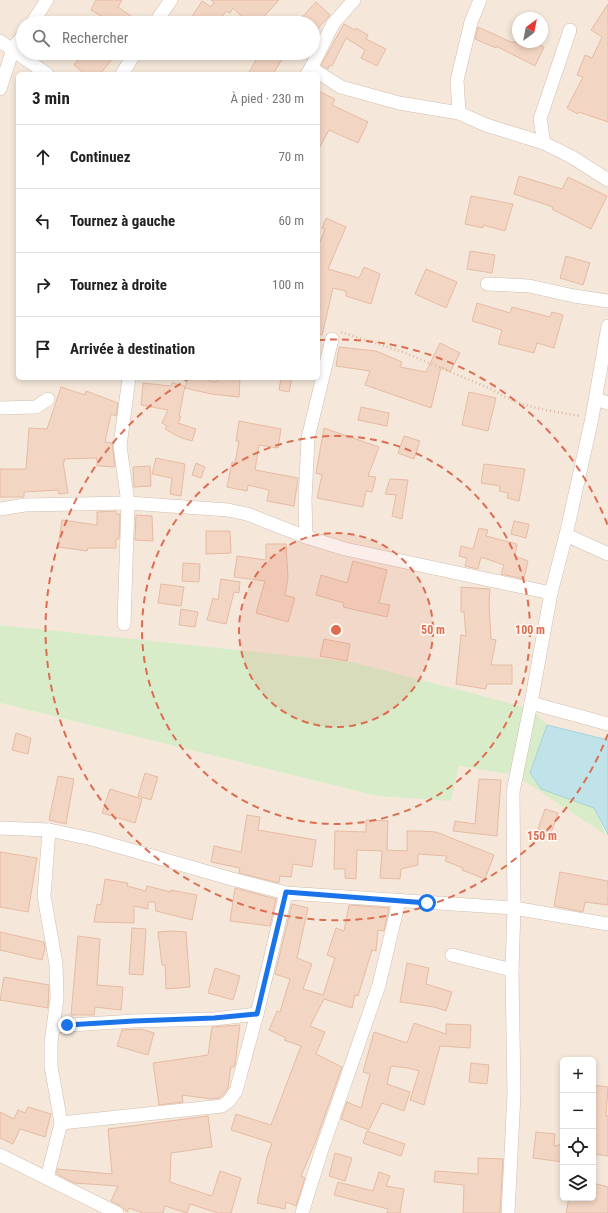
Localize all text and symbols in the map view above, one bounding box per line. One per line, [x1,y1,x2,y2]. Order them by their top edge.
north arrow [512,12,548,48]
search box [16,16,320,60]
icon: search [30,27,52,49]
text: Rechercher [62,29,128,47]
text: 3 min [32,88,70,108]
text: À pied · 230 m [230,91,304,106]
icon: ahead [32,146,54,168]
text: Continuez [70,148,131,166]
text: 70 m [278,149,304,164]
icon: left [32,210,54,232]
text: Tournez à gauche [70,212,175,230]
text: 60 m [278,213,304,228]
icon: right [32,274,54,296]
text: Tournez à droite [70,276,167,294]
text: 100 m [272,277,304,292]
icon: arrive [32,338,54,360]
text: Arrivée à destination [70,340,195,358]
centre of rings [329,623,343,637]
text: 50 m [421,623,445,637]
text: 100 m [515,623,545,637]
text: 150 m [527,829,557,843]
route start [418,894,436,912]
route end [58,1016,76,1034]
map controls [560,1057,596,1201]
button: + [560,1057,596,1093]
button: − [560,1093,596,1129]
button: locate [560,1129,596,1165]
button: layers [560,1165,596,1201]

